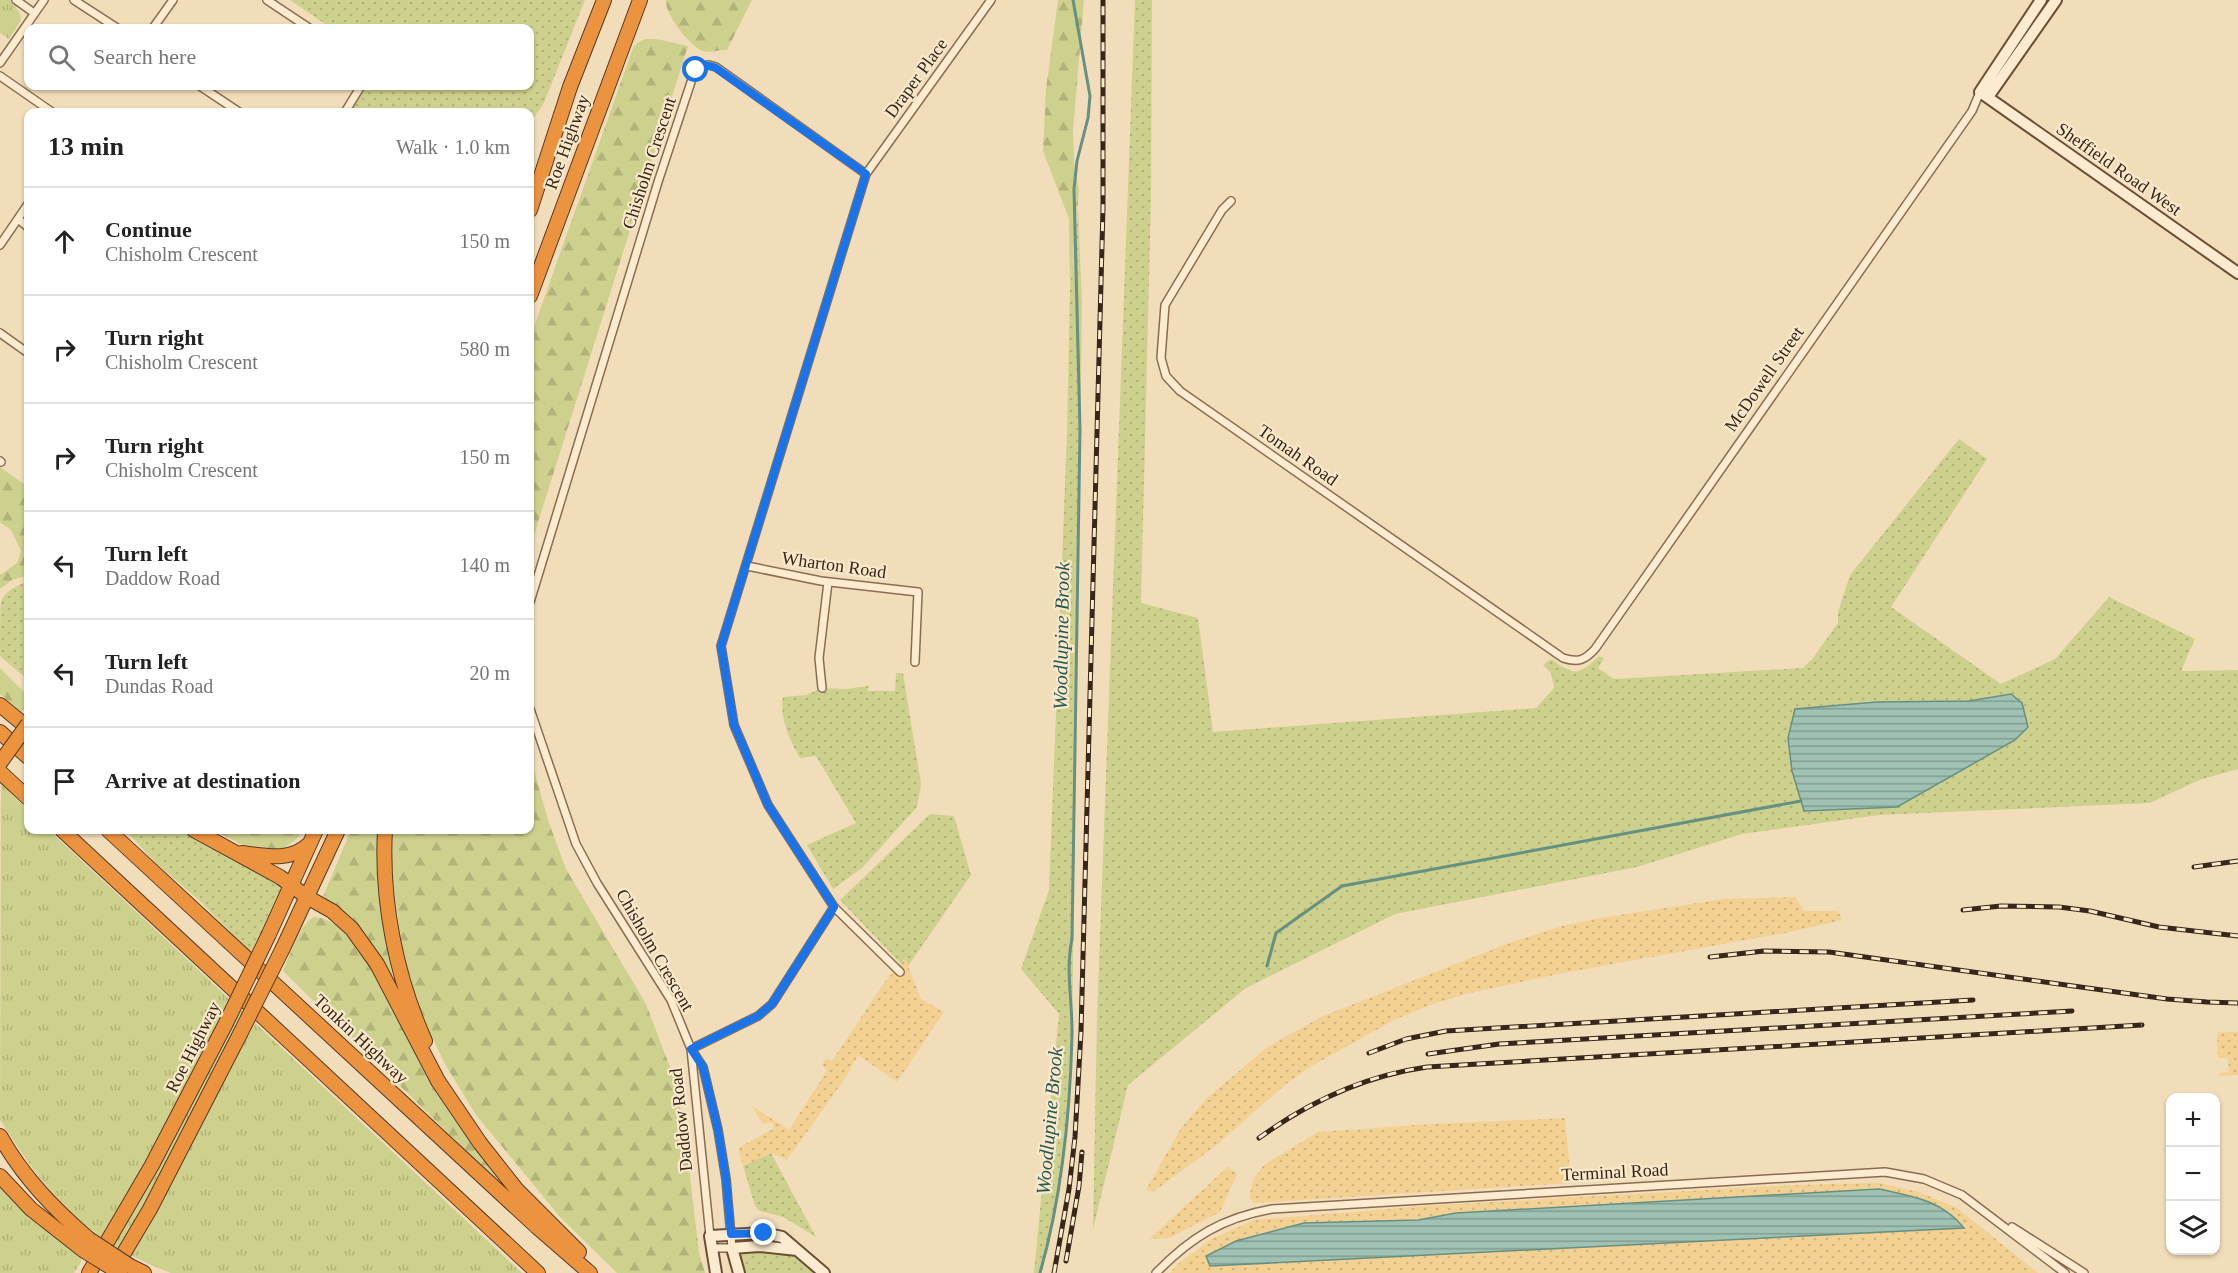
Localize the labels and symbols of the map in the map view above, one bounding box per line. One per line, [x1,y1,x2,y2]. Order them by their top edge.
street label: Draper Place [880,34,952,122]
route start [682,56,708,82]
street label: Roe Highway [541,92,593,192]
street label: Chisholm Crescent [618,95,680,231]
street label: Sheffield Road West [2053,118,2185,220]
street label: McDowell Street [1720,323,1808,435]
street label: Tomah Road [1254,420,1342,490]
street label: Wharton Road [780,548,888,582]
water label: Woodlupine Brook [1049,561,1074,710]
street label: Chisholm Crescent [612,885,698,1015]
street label: Tonkin Highway [310,990,412,1088]
street label: Roe Highway [162,998,224,1096]
water label: Woodlupine Brook [1032,1045,1067,1196]
street label: Daddow Road [666,1067,696,1173]
street label: Terminal Road [1561,1159,1669,1185]
route end [750,1219,776,1245]

